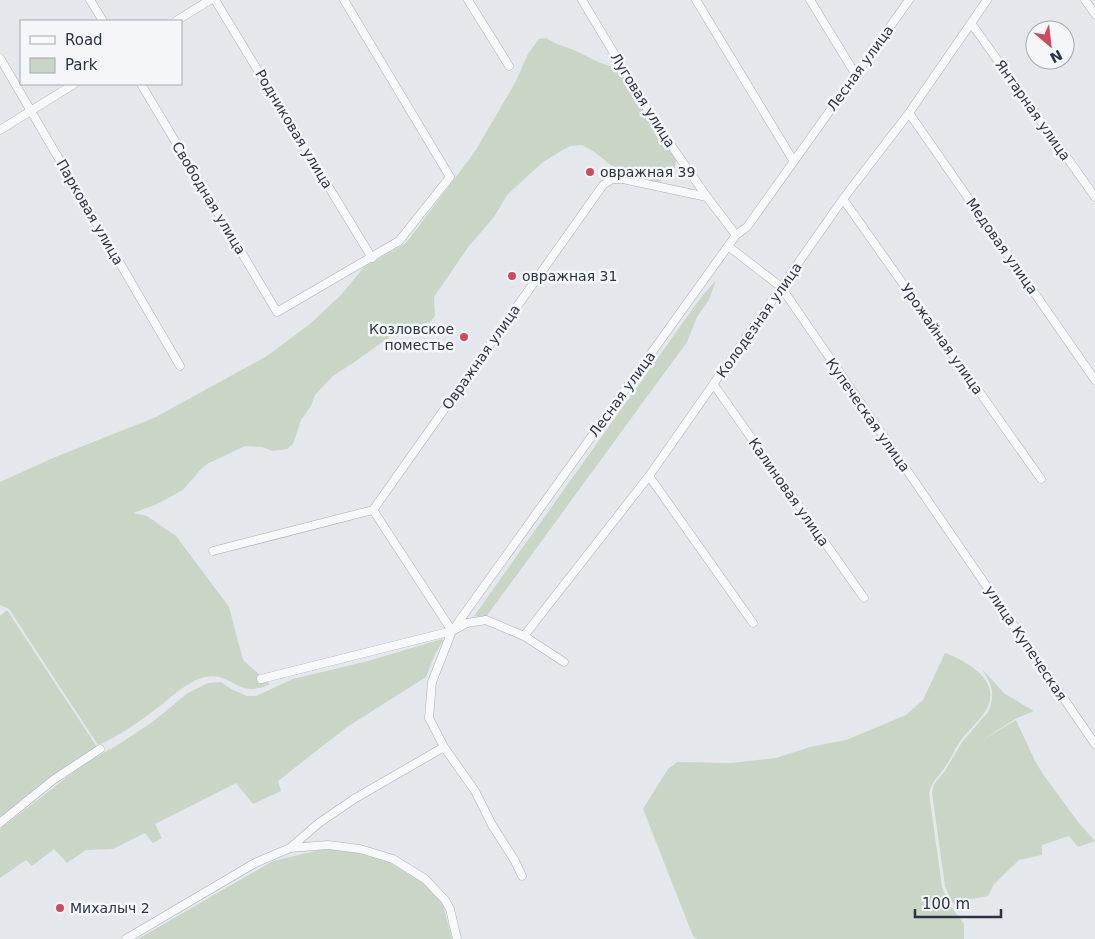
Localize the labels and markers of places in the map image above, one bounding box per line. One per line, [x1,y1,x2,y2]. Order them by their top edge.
place label: овражная 39 [600,164,695,180]
marker: овражная 39 [584,166,596,178]
place label: овражная 31 [522,268,617,284]
marker: овражная 31 [506,270,518,282]
place label: Козловское поместье [369,321,454,353]
marker: Козловское поместье [458,331,470,343]
place label: Михалыч 2 [70,900,150,916]
marker: Михалыч 2 [54,902,66,914]

